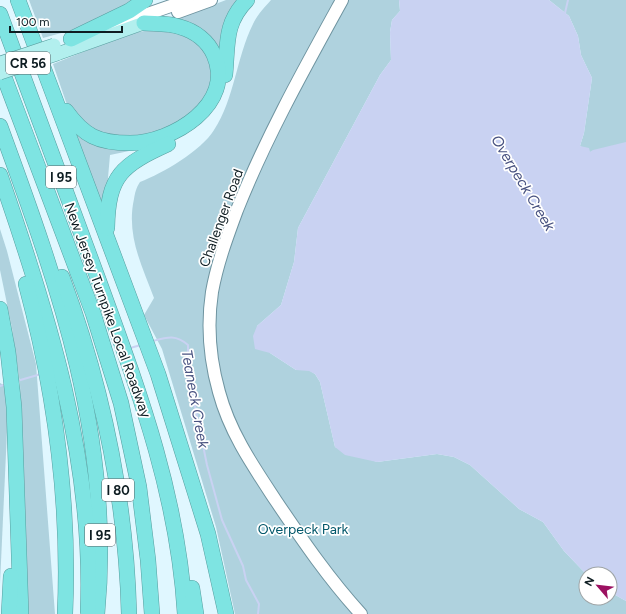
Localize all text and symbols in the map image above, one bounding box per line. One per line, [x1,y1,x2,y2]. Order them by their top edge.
scale bar [10,8,122,34]
text: 100 m [16,15,50,29]
road number: CR 56 [6,52,50,74]
water label: Overpeck Creek [487,132,559,235]
road number: I 95 [46,166,76,188]
street label: Challenger Road [196,167,247,269]
street label: New Jersey Turnpike Local Roadway [61,200,155,421]
water label: Teaneck Creek [177,348,213,450]
road number: I 80 [102,479,134,501]
park label: Overpeck Park [258,521,349,538]
road number: I 95 [85,524,115,546]
north arrow [578,566,618,606]
text: N [582,575,597,588]

